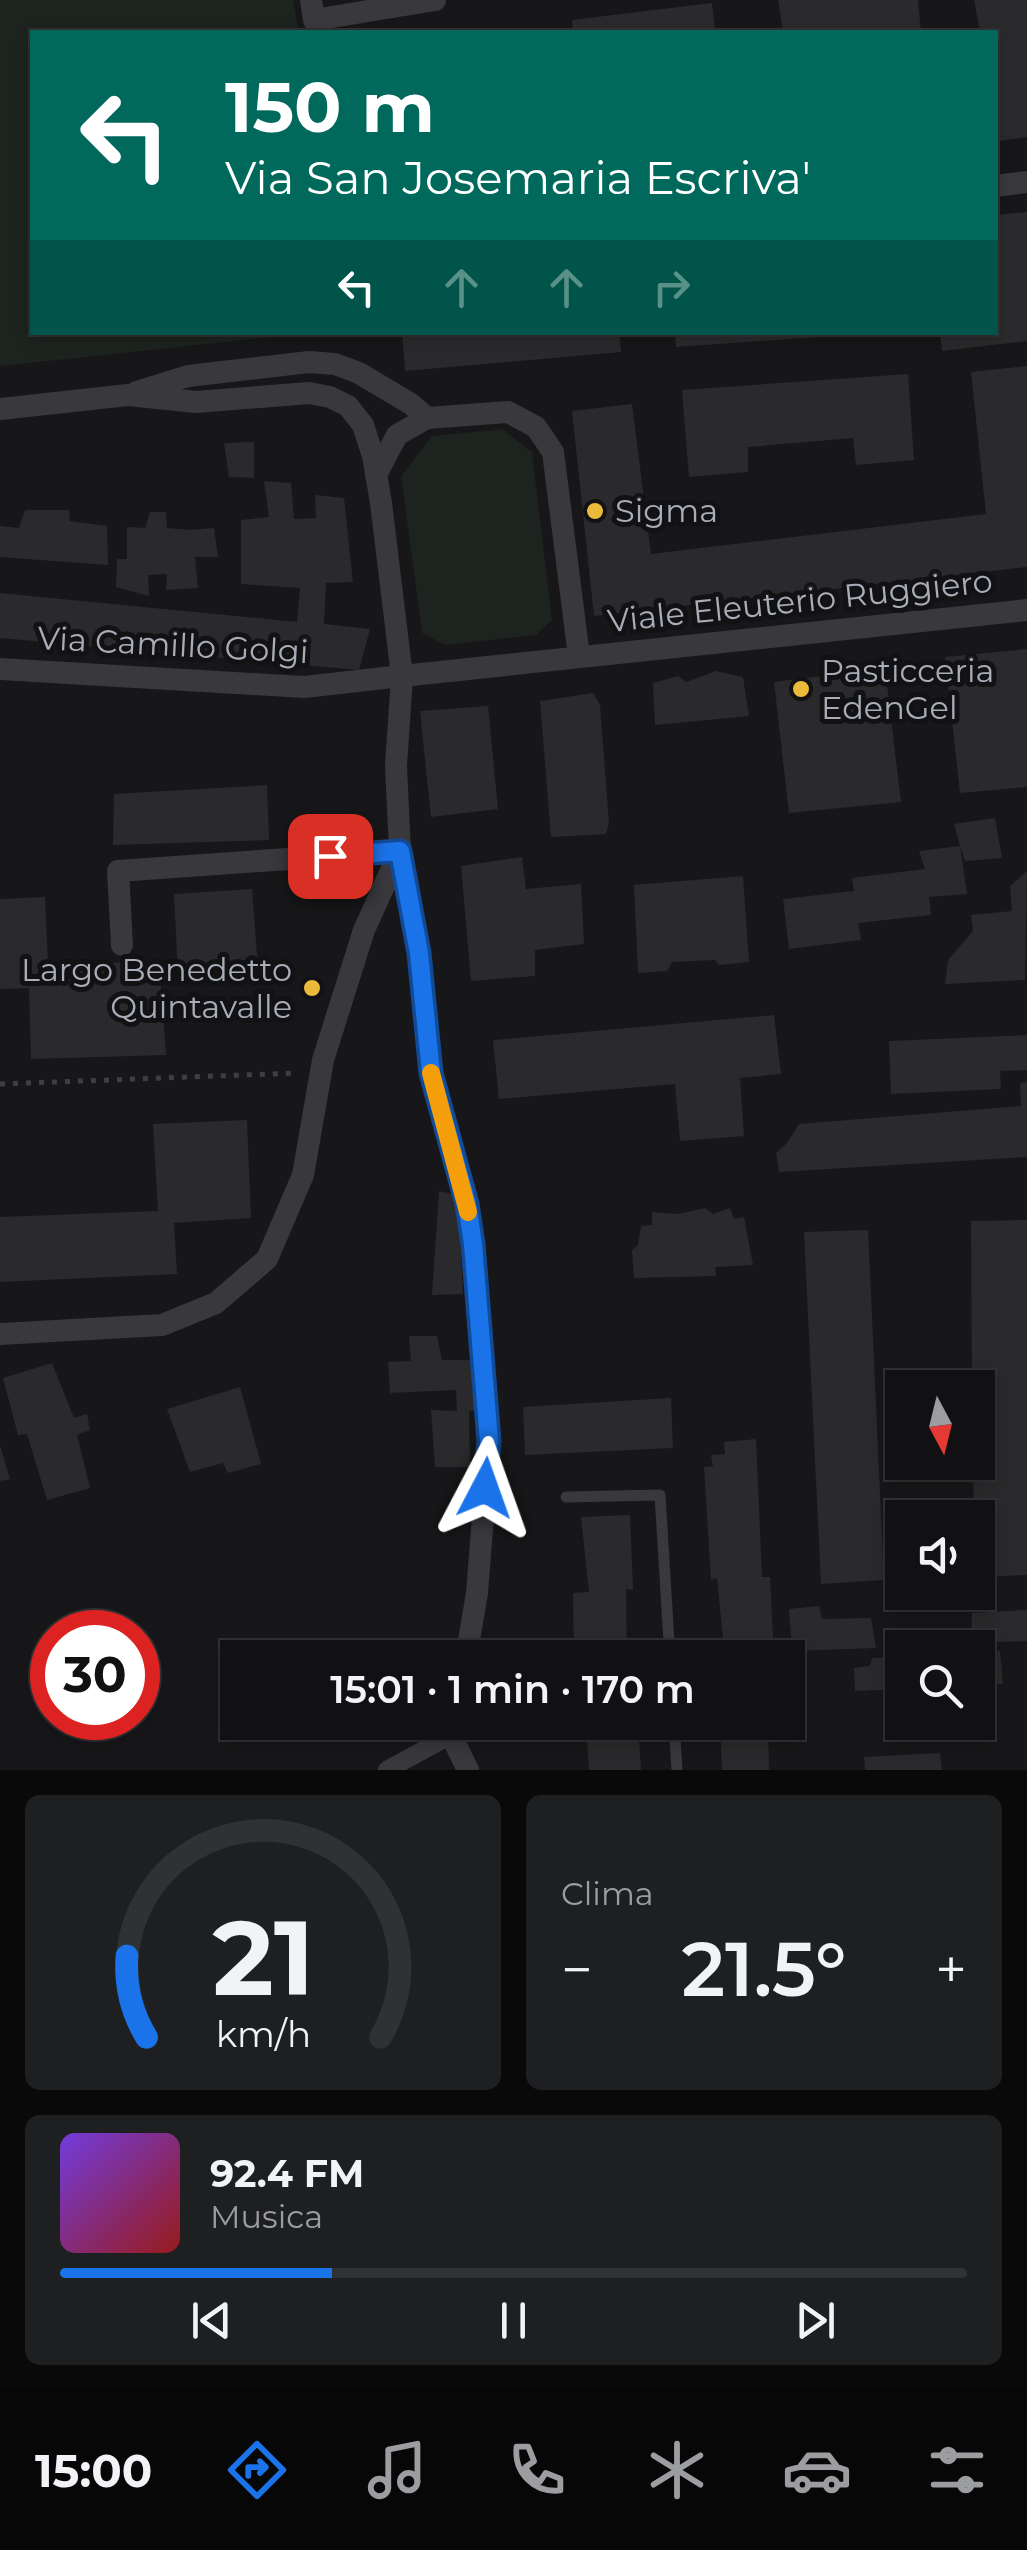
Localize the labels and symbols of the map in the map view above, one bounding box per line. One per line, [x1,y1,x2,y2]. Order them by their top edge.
place label: Sigma [615,491,718,530]
marker: Sigma [584,500,606,522]
street label: Viale Eleuterio Ruggiero [606,561,994,640]
street label: Via Camillo Golgi [37,618,309,671]
place label: Pasticceria EdenGel [821,651,994,727]
marker: Pasticceria EdenGel [790,678,812,700]
pin [288,814,373,899]
place label: Largo Benedetto Quintavalle [21,950,292,1026]
marker: Largo Benedetto Quintavalle [301,977,323,999]
north arrow [885,1370,995,1480]
position arrow [433,1436,537,1540]
speed limit sign: 30 [30,1610,160,1740]

